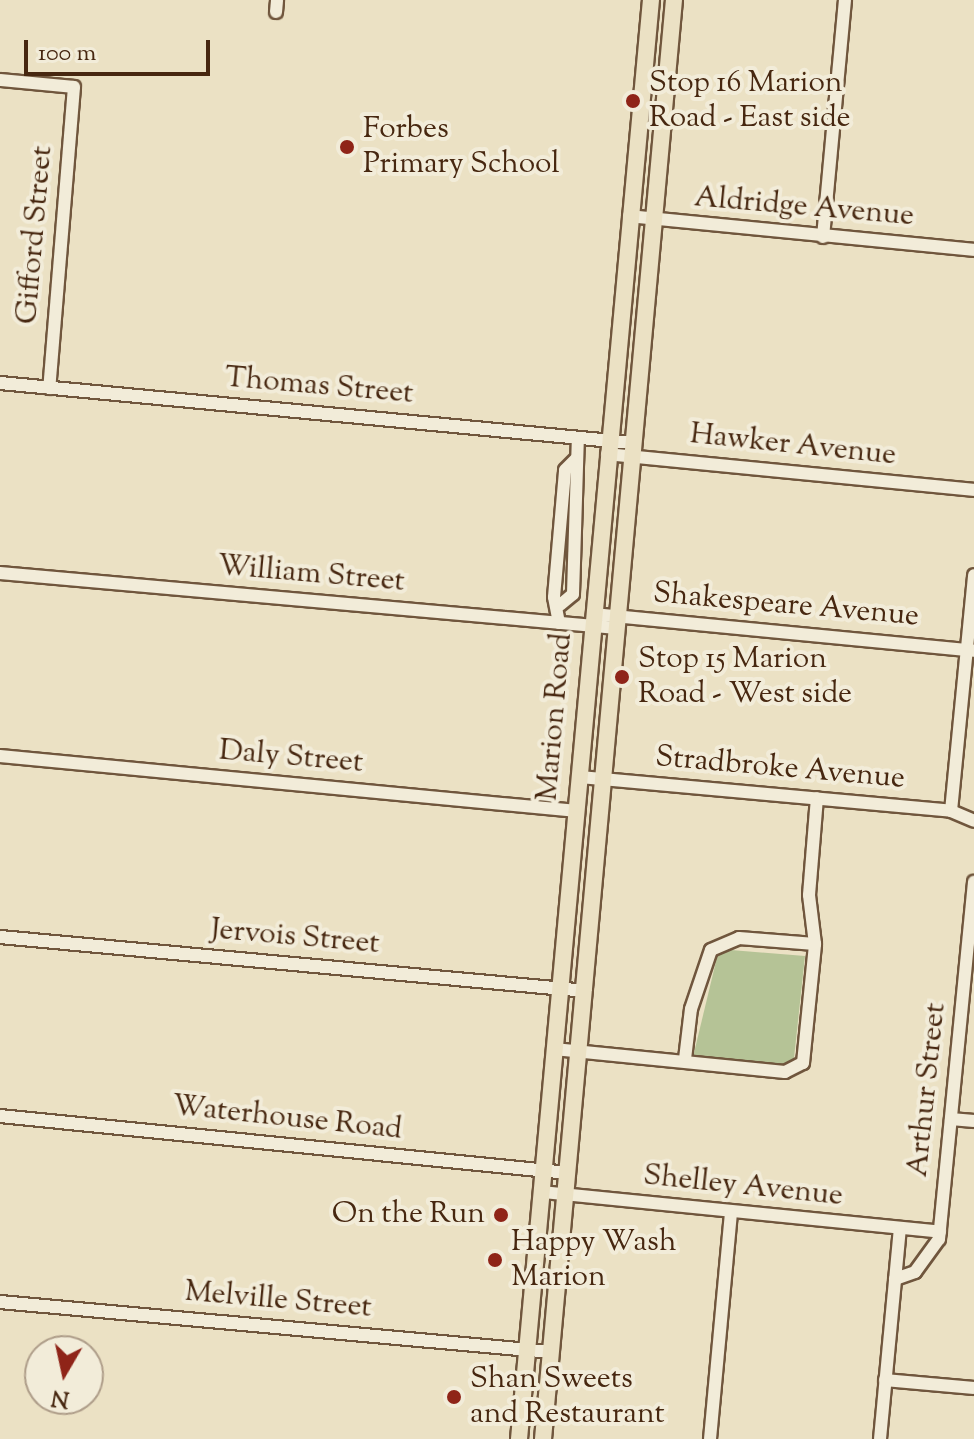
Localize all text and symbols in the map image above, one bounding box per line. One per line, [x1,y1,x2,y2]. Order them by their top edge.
scale bar [28,24,214,74]
text: 100 m [38,37,96,71]
place label: Stop 16 Marion Road - East side [649,66,851,136]
marker: Stop 16 Marion Road - East side [624,92,642,110]
place label: Forbes Primary School [363,112,560,182]
marker: Forbes Primary School [338,138,356,156]
street label: Gifford Street [10,144,62,326]
street label: Aldridge Avenue [693,180,915,236]
street label: Thomas Street [223,361,415,413]
street label: Hawker Avenue [688,417,898,475]
street label: William Street [216,549,406,601]
street label: Shakespeare Avenue [652,576,920,636]
street label: Marion Road [531,631,581,803]
place label: Stop 15 Marion Road - West side [638,642,852,712]
marker: Stop 15 Marion Road - West side [613,668,631,686]
street label: Daly Street [217,734,365,782]
street label: Stradbroke Avenue [654,740,906,798]
street label: Jervois Street [209,913,381,963]
street label: Arthur Street [901,1001,955,1179]
street label: Waterhouse Road [170,1089,404,1149]
street label: Shelley Avenue [641,1159,845,1215]
place label: On the Run [332,1197,485,1233]
marker: On the Run [492,1206,510,1224]
place label: Happy Wash Marion [511,1225,677,1296]
marker: Happy Wash Marion [486,1251,504,1269]
street label: Melville Street [183,1275,373,1327]
north arrow [24,1335,104,1415]
place label: Shan Sweets and Restaurant [470,1362,665,1432]
text: N [49,1380,72,1414]
marker: Shan Sweets and Restaurant [445,1388,463,1406]

